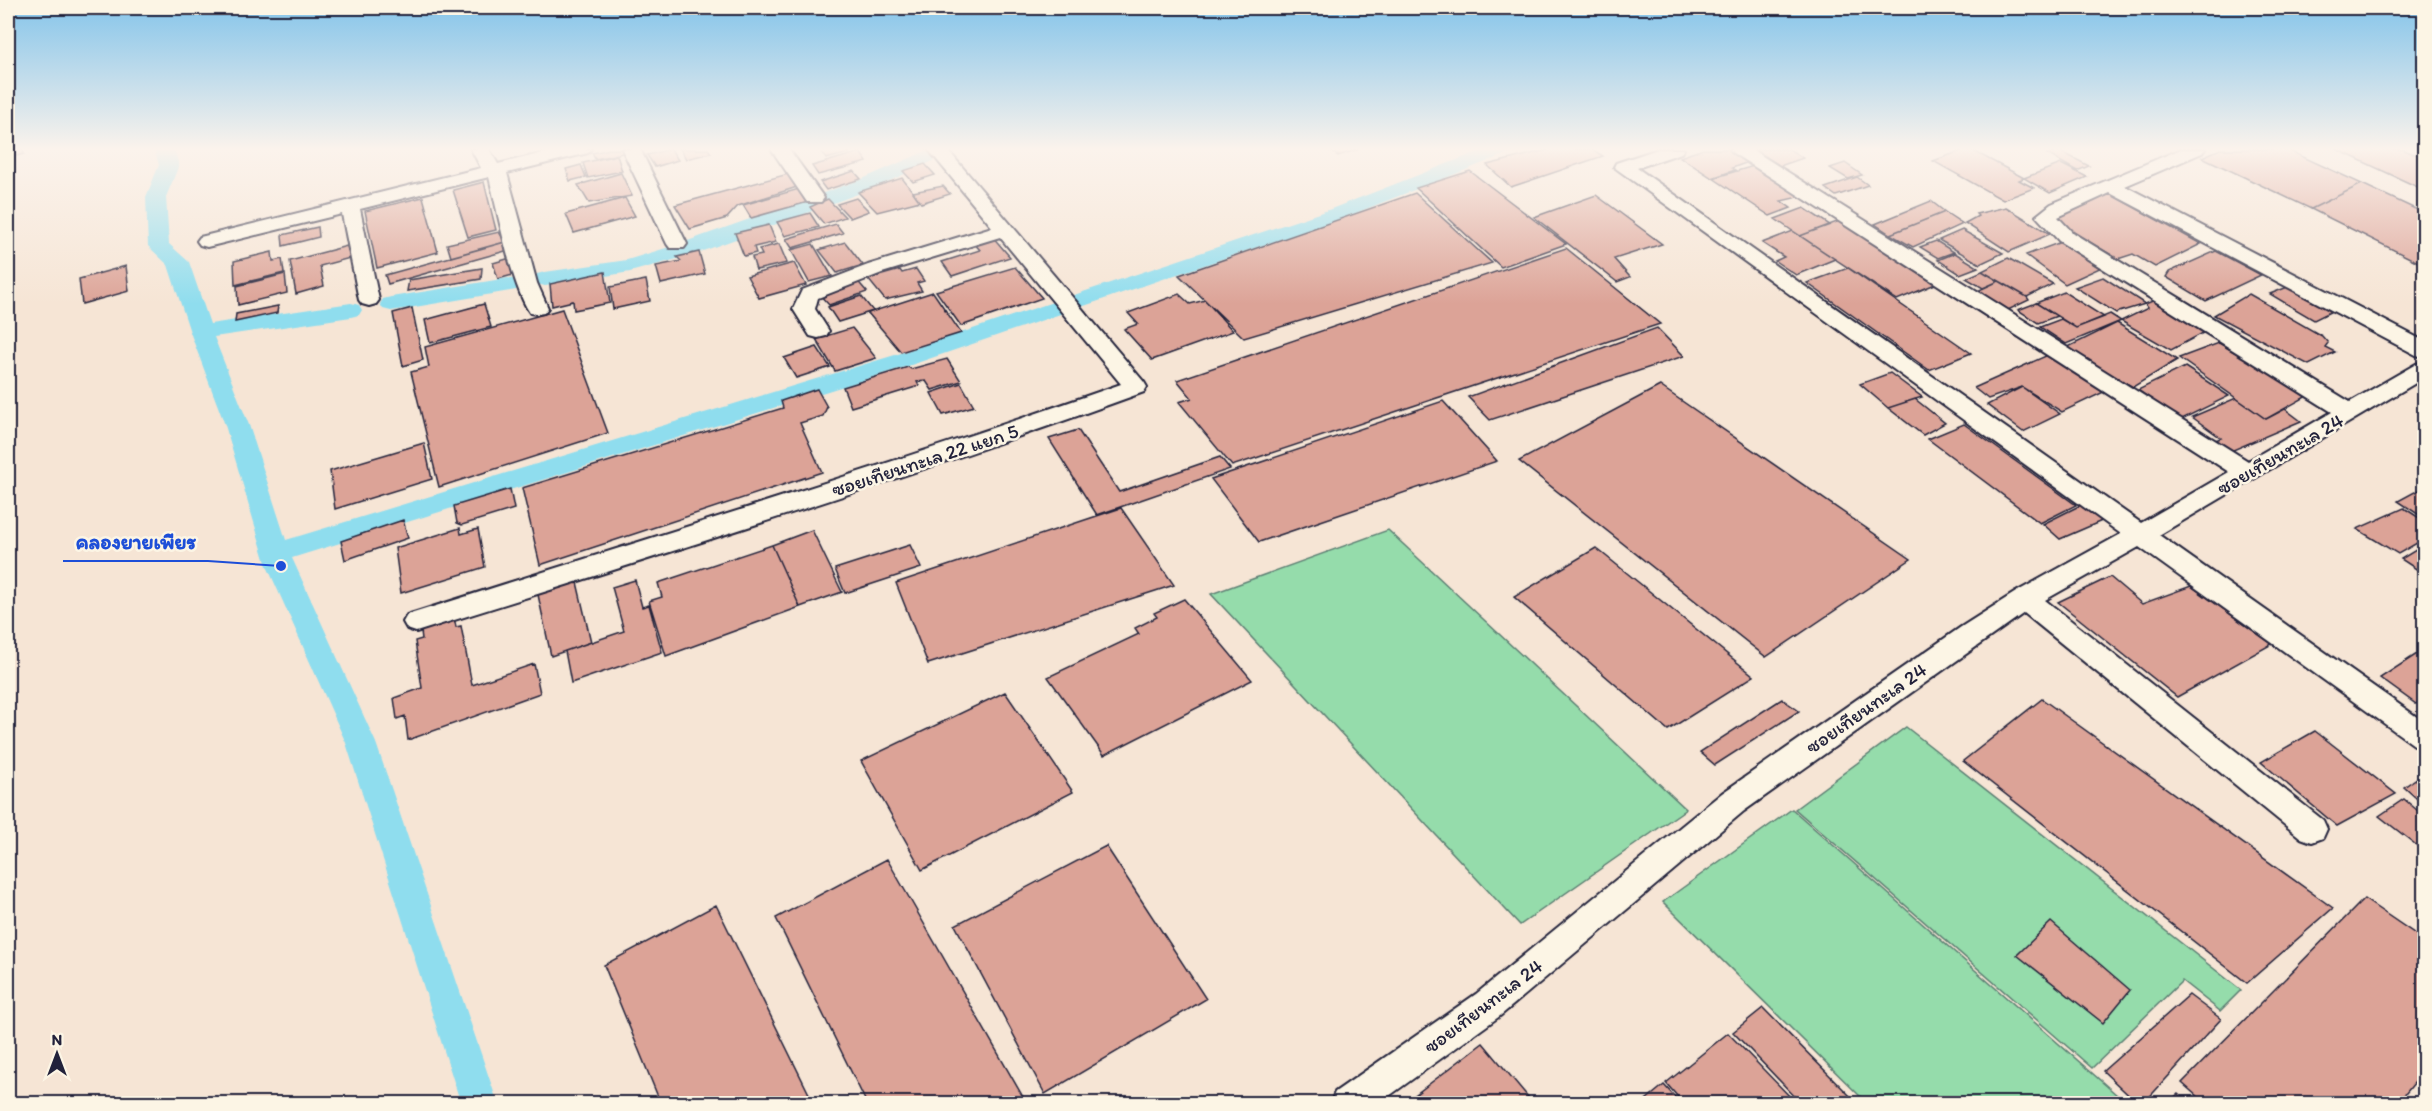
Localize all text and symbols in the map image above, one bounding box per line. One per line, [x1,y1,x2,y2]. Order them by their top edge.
street label: ซอยเทียนทะเล 24 [2212,408,2348,500]
street label: ซอยเทียนทะเล 22 แยก 5 [829,418,1021,502]
callout: คลองยายเพียร [63,522,208,561]
text: คลองยายเพียร [76,529,196,554]
street label: ซอยเทียนทะเล 24 [1801,657,1931,759]
street label: ซอยเทียนทะเล 24 [1419,954,1547,1058]
north arrow [27,1024,87,1084]
text: N [52,1030,62,1049]

